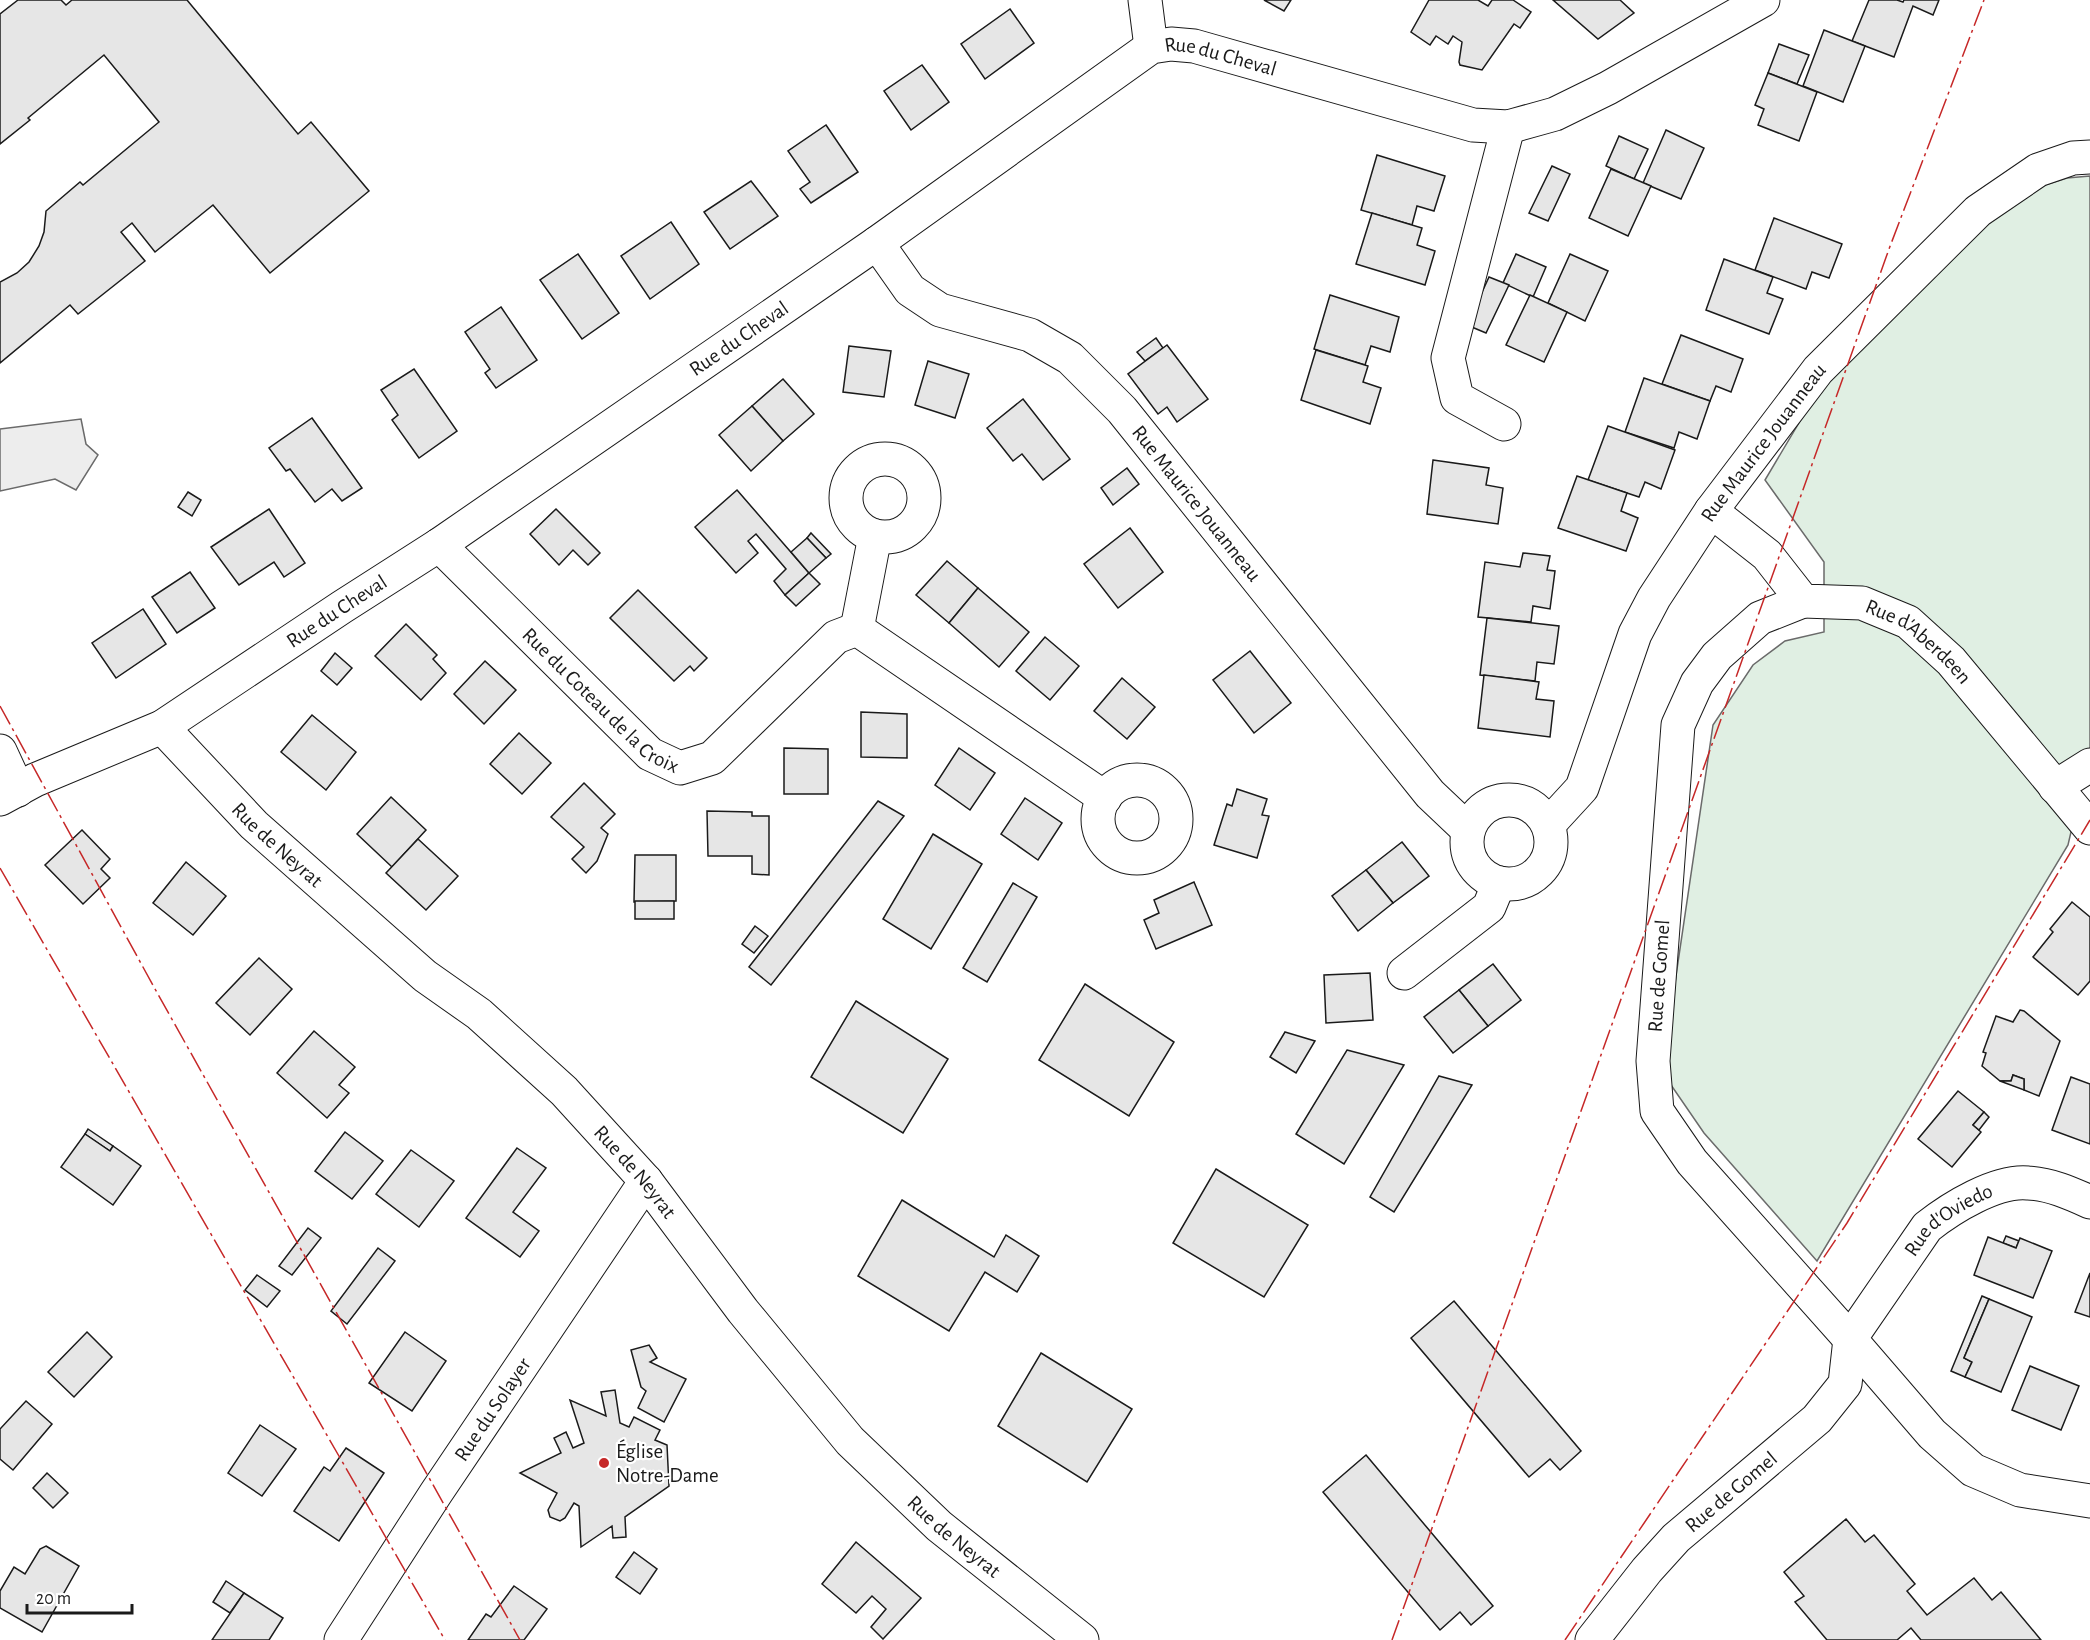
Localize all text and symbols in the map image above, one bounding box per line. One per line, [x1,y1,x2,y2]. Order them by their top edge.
street label: Rue du Cheval [1163,33,1279,79]
street label: Rue du Cheval [685,297,792,380]
street label: Rue Maurice Jouanneau [1697,358,1830,525]
street label: Rue Maurice Jouanneau [1128,421,1265,585]
street label: Rue du Cheval [283,571,390,651]
street label: Rue d'Aberdeen [1863,595,1976,688]
street label: Rue du Coteau de la Croix [519,624,682,776]
street label: Rue de Neyrat [228,798,327,891]
street label: Rue de Gomel [1645,919,1673,1033]
street label: Rue de Neyrat [590,1121,681,1222]
street label: Rue d'Oviedo [1900,1180,1995,1260]
street label: Rue du Solayer [450,1354,535,1465]
place label: Église Notre-Dame [616,1439,719,1486]
street label: Rue de Gomel [1681,1447,1781,1536]
marker: Église Notre-Dame [597,1456,611,1470]
street label: Rue de Neyrat [904,1491,1005,1582]
scale bar [27,1577,132,1615]
text: 20 m [36,1590,71,1608]

